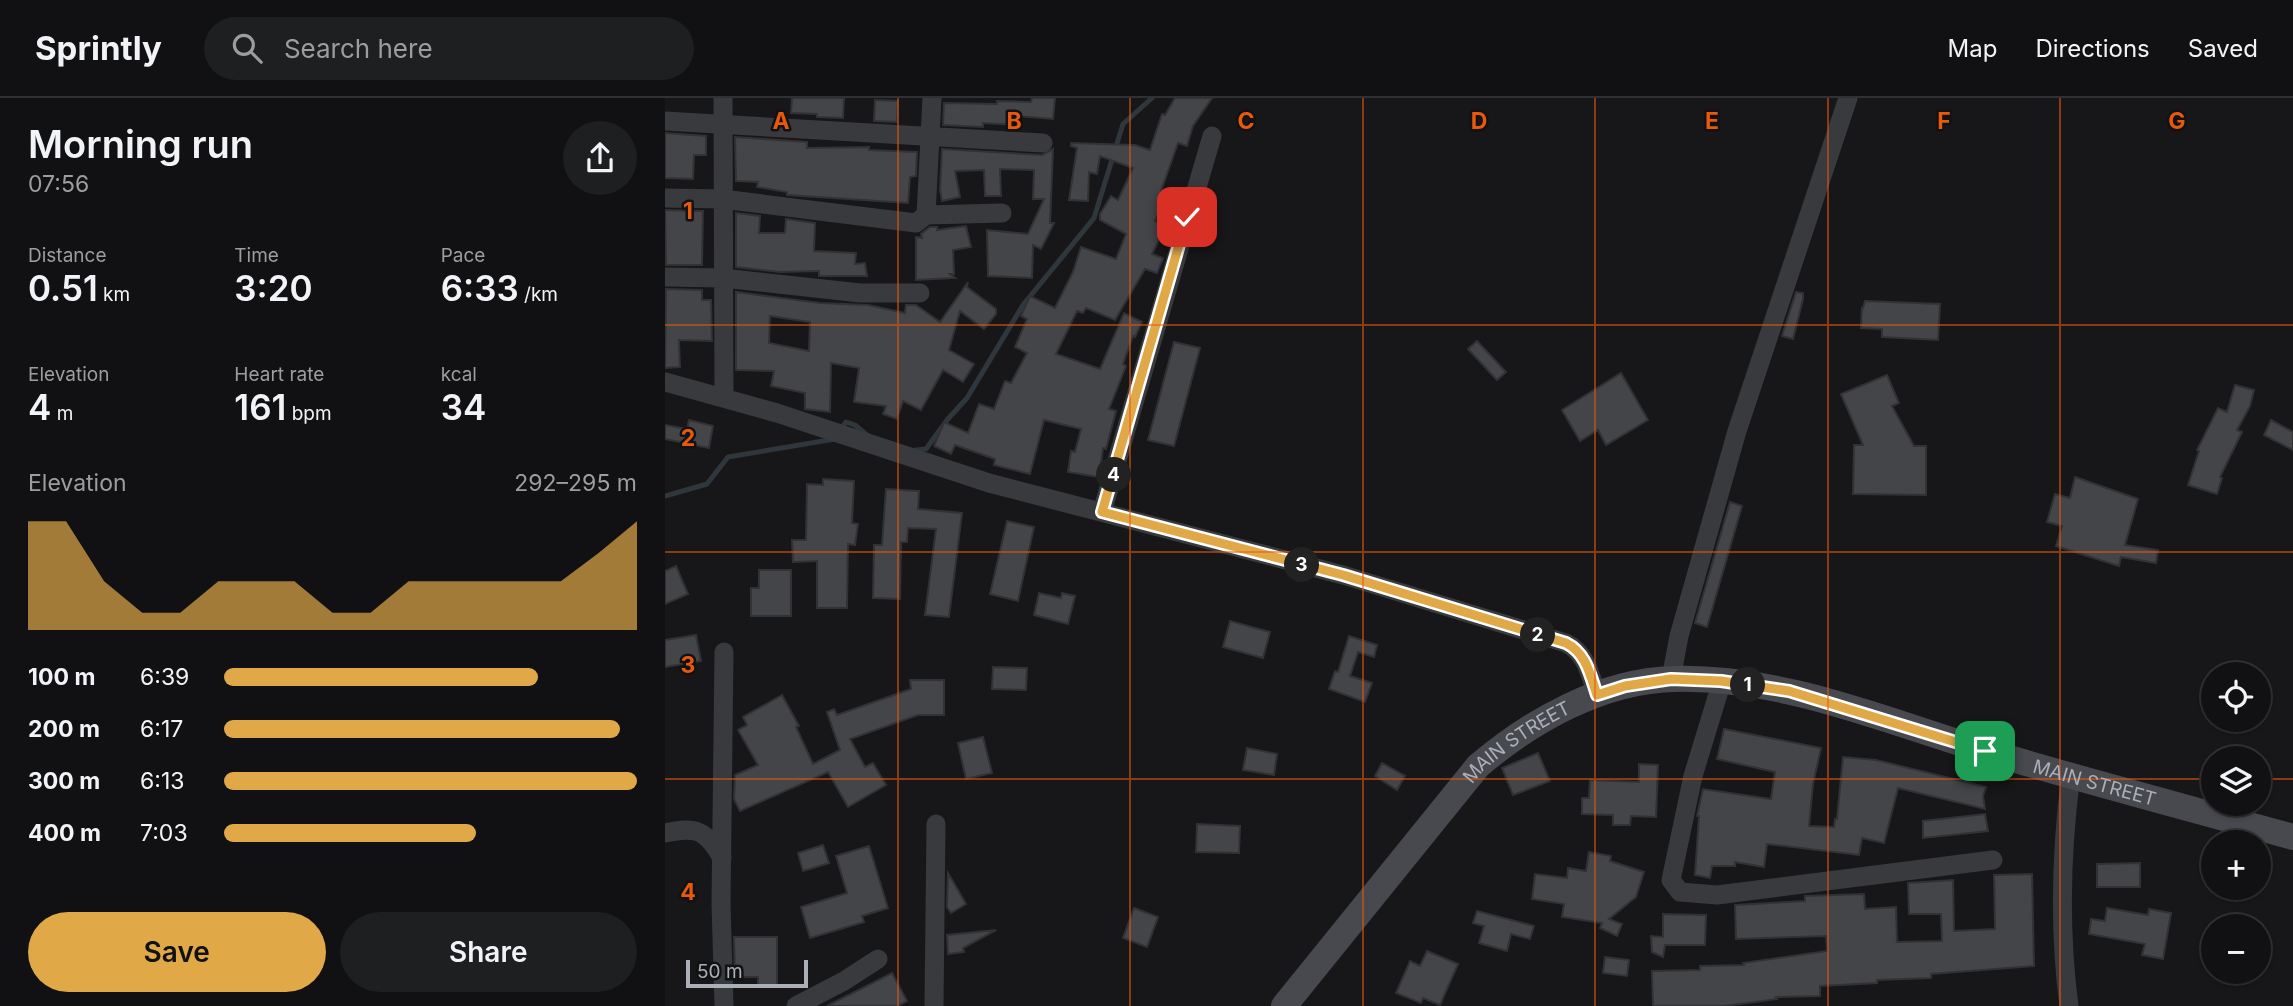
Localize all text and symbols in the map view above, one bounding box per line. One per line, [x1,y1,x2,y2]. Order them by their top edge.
search box [204,17,694,80]
text: Sprintly [35,28,162,68]
icon: search [228,29,266,67]
text: Search here [284,33,433,64]
text: Map [1948,34,1997,63]
text: Directions [2035,34,2150,63]
text: Saved [2188,34,2258,63]
text: A [772,107,790,135]
text: B [1006,107,1022,135]
text: C [1237,107,1255,135]
text: D [1471,107,1487,135]
text: E [1705,107,1719,135]
text: F [1937,107,1951,135]
text: G [2168,107,2186,135]
text: Morning run [28,121,253,167]
button: share [563,121,637,195]
text: 07:56 [28,170,89,198]
pin [1157,187,1217,247]
text: 1 [683,197,693,225]
icon: check [1168,198,1206,236]
text: Distance [28,244,106,267]
text: Time [234,244,279,267]
text: Pace [441,244,485,267]
text: 0.51 [28,267,98,309]
text: 3:20 [234,267,313,309]
text: 6:33 [441,267,519,309]
text: km [98,283,130,306]
text: /km [519,283,558,306]
text: Elevation [28,363,109,386]
text: Heart rate [234,363,324,386]
text: kcal [441,363,477,386]
text: 4 [28,386,51,428]
text: 161 [234,386,286,428]
text: 34 [441,386,486,428]
text: m [51,402,73,425]
text: bpm [286,402,332,425]
text: 2 [681,424,695,452]
pin: 4 [1097,458,1131,492]
text: 4 [1107,463,1120,486]
text: Elevation [28,469,127,497]
text: 292–295 m [514,469,637,497]
pin: 3 [1285,547,1319,582]
text: 3 [1295,553,1308,576]
pin: 2 [1521,618,1555,652]
text: 2 [1532,623,1543,646]
text: 3 [681,651,695,679]
map controls [2201,662,2271,984]
button: locate [2201,662,2271,732]
text: 100 m [28,663,95,691]
text: 6:39 [140,663,189,691]
pin: 1 [1731,668,1765,702]
text: 1 [1743,673,1752,696]
street label: MAIN STREET [1458,696,1574,787]
text: 200 m [28,715,100,743]
text: 6:17 [140,715,183,743]
pin [1955,721,2015,781]
icon: arrive [1966,732,2004,770]
button: layers [2201,746,2271,816]
street label: MAIN STREET [2030,754,2159,810]
text: 300 m [28,767,100,795]
text: 6:13 [140,767,184,795]
text: 400 m [28,819,101,847]
text: 7:03 [140,819,188,847]
button: + [2201,830,2271,900]
text: 4 [680,878,696,906]
button: Save [28,912,326,992]
button: Share [340,912,637,992]
button: − [2201,914,2271,984]
scale bar [686,957,809,989]
text: 50 m [697,960,743,983]

